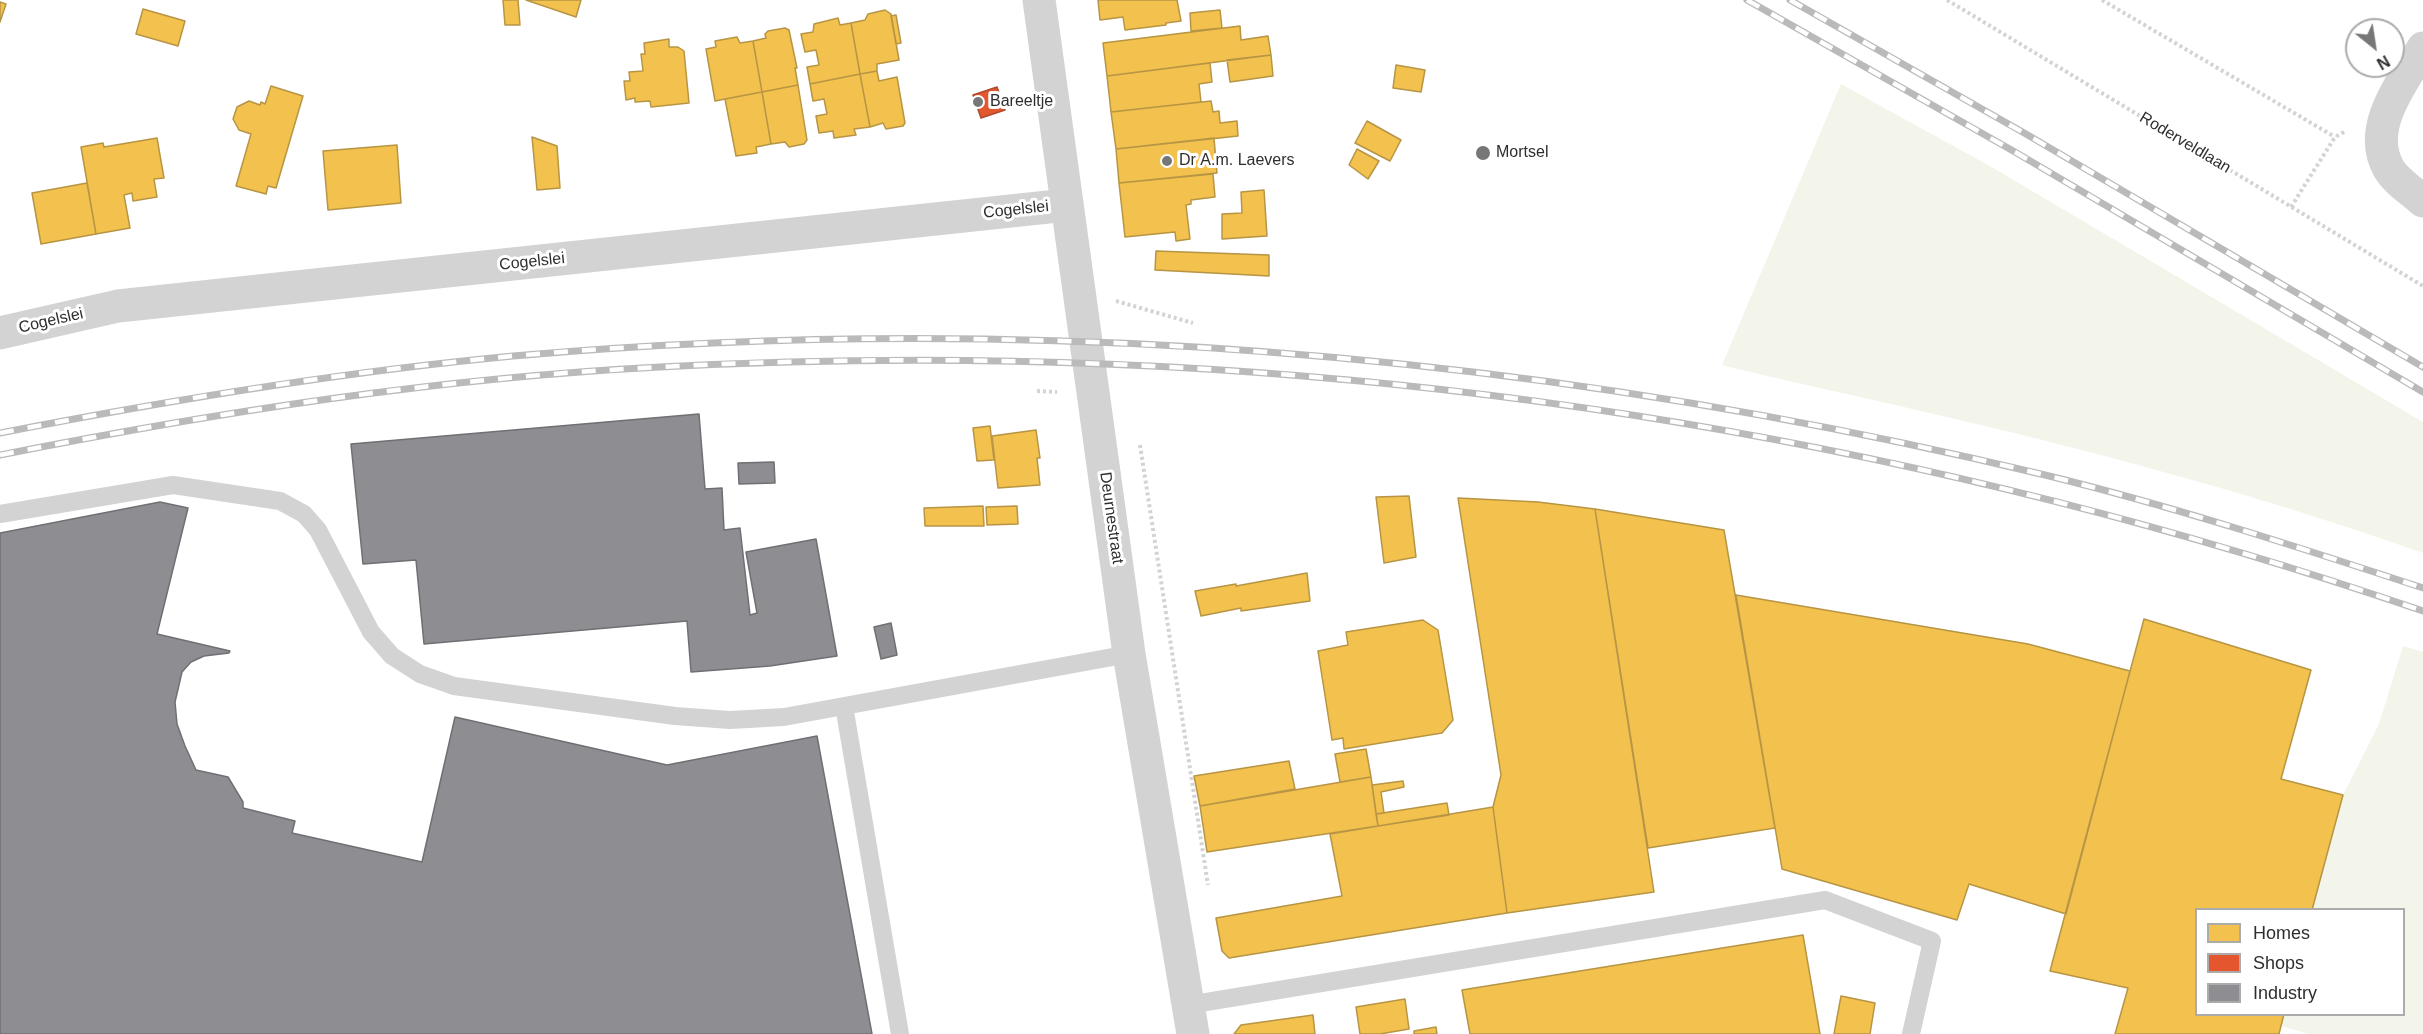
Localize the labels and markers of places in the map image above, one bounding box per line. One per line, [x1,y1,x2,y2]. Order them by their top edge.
place label: Bareeltje [990,92,1053,112]
marker: Bareeltje [971,95,985,109]
place label: Mortsel [1496,143,1548,163]
marker: Mortsel [1474,144,1492,162]
place label: Dr A.m. Laevers [1179,151,1295,171]
marker: Dr A.m. Laevers [1160,154,1174,168]

